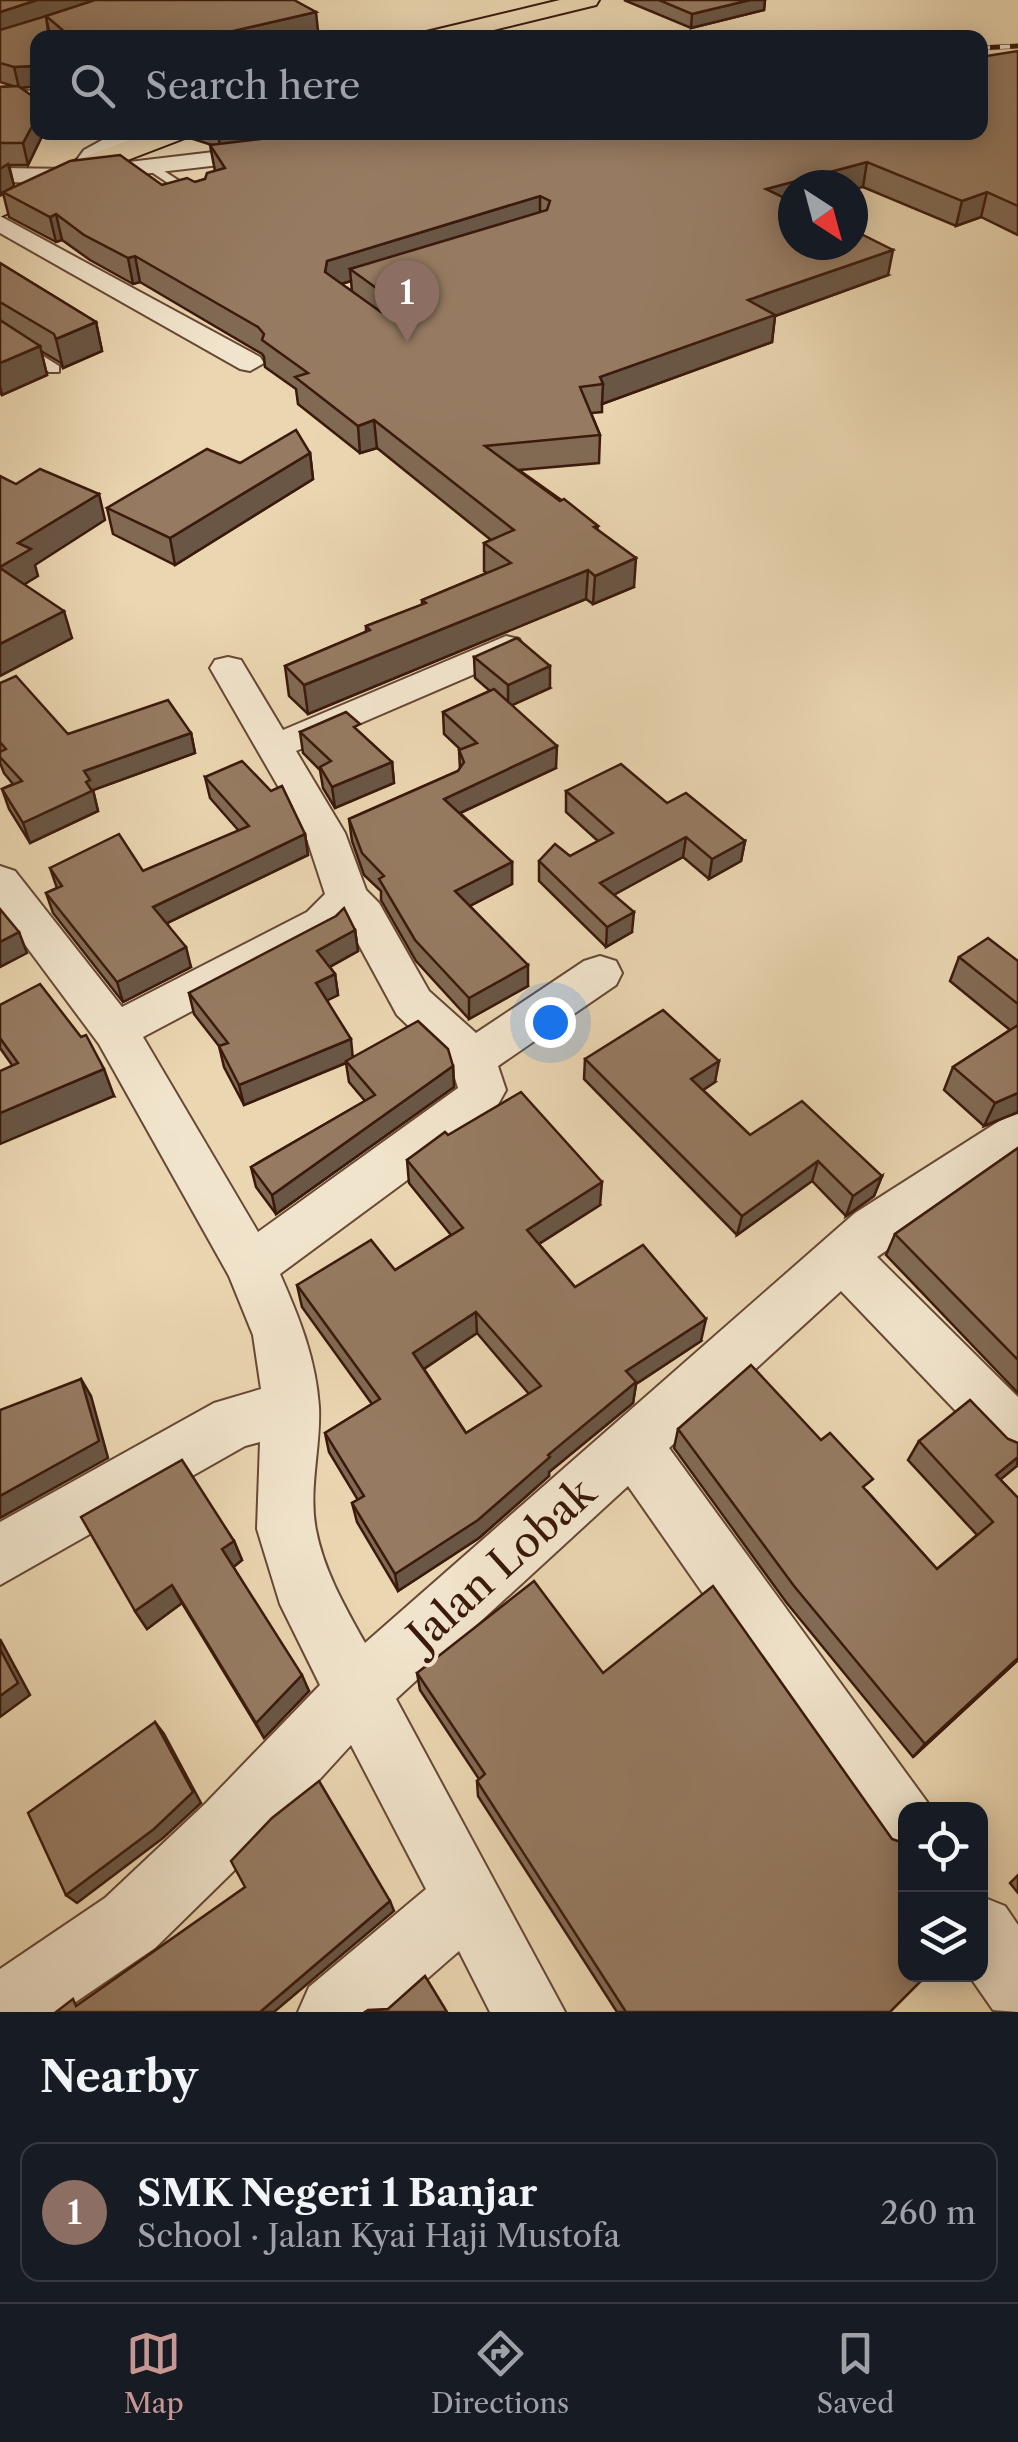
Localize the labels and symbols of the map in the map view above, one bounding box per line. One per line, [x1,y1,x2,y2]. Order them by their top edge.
north arrow [778,170,868,260]
pin: 1 [374,260,440,342]
your location [525,997,576,1048]
street label: Jalan Lobak [392,1465,606,1665]

